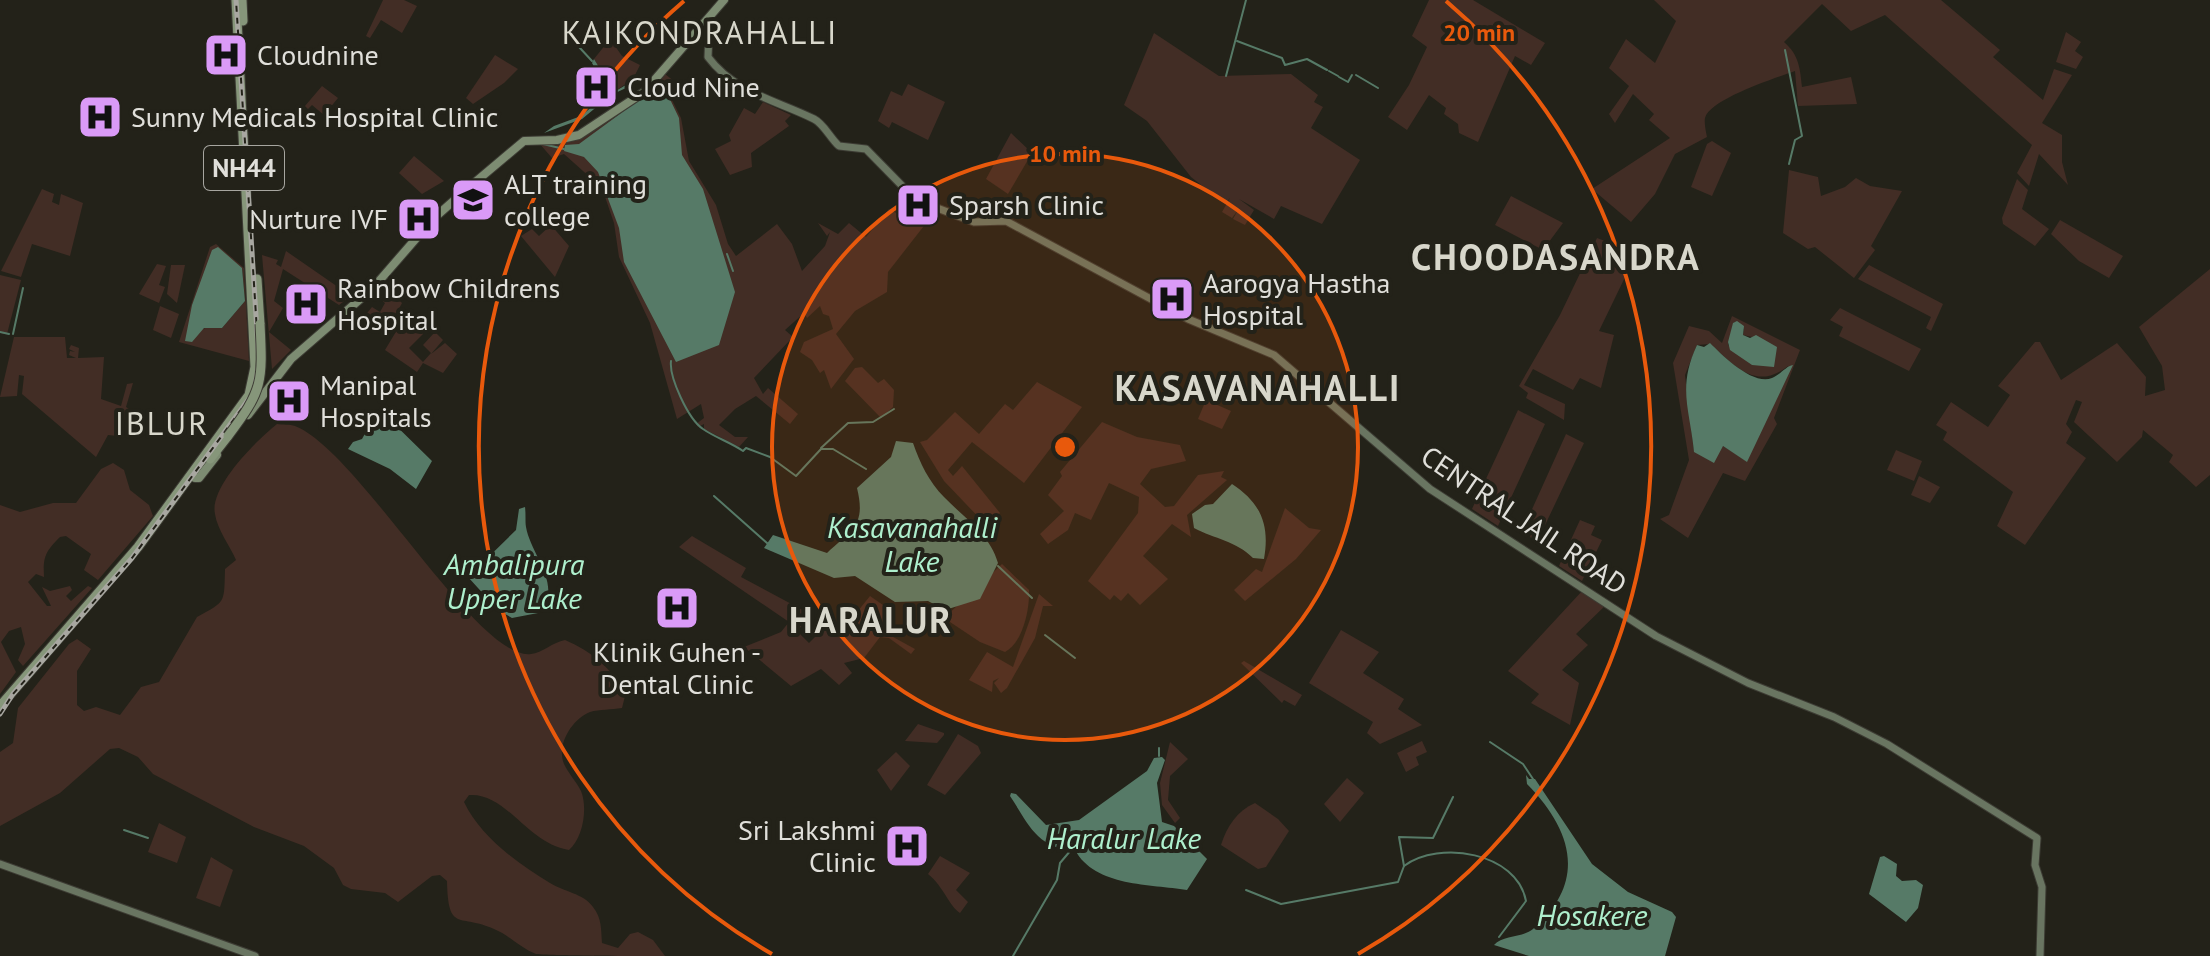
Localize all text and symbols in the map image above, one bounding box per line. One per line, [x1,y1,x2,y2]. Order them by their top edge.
district label: KAIKONDRAHALLI [562,11,838,53]
text: 20 min [1443,17,1515,48]
hospital icon: Cloudnine [202,31,250,79]
place label: Cloudnine [257,36,379,73]
hospital icon: Cloud Nine [572,63,620,111]
place label: Cloud Nine [627,68,760,105]
hospital icon: Sunny Medicals Hospital Clinic [76,93,124,141]
place label: Sunny Medicals Hospital Clinic [131,98,498,135]
text: 10 min [1029,138,1101,169]
road number: NH44 [204,146,284,190]
place label: ALT training college [504,165,647,234]
school or university icon: ALT training college [449,176,497,224]
hospital icon: Sparsh Clinic [894,181,942,229]
place label: Sparsh Clinic [949,186,1104,223]
hospital icon: Nurture IVF [395,195,443,243]
place label: Nurture IVF [249,200,388,237]
district label: CHOODASANDRA [1411,233,1701,280]
place label: Aarogya Hastha Hospital [1203,264,1390,333]
place label: Rainbow Childrens Hospital [337,269,560,338]
hospital icon: Aarogya Hastha Hospital [1148,275,1196,323]
hospital icon: Rainbow Childrens Hospital [282,280,330,328]
district label: KASAVANAHALLI [1115,364,1401,411]
place label: Manipal Hospitals [320,366,432,435]
hospital icon: Manipal Hospitals [265,377,313,425]
district label: IBLUR [115,402,209,444]
centre of rings [1051,433,1079,461]
street label: CENTRAL JAIL ROAD [1414,437,1634,602]
water label: Kasavanahalli Lake [827,507,998,580]
water label: Ambalipura Upper Lake [443,544,585,617]
hospital icon: Klinik Guhen - Dental Clinic [653,584,701,632]
district label: HARALUR [789,596,953,643]
place label: Klinik Guhen - Dental Clinic [593,633,761,702]
place label: Sri Lakshmi Clinic [738,811,876,880]
water label: Haralur Lake [1047,818,1201,857]
hospital icon: Sri Lakshmi Clinic [883,822,931,870]
water label: Hosakere [1537,895,1648,934]

